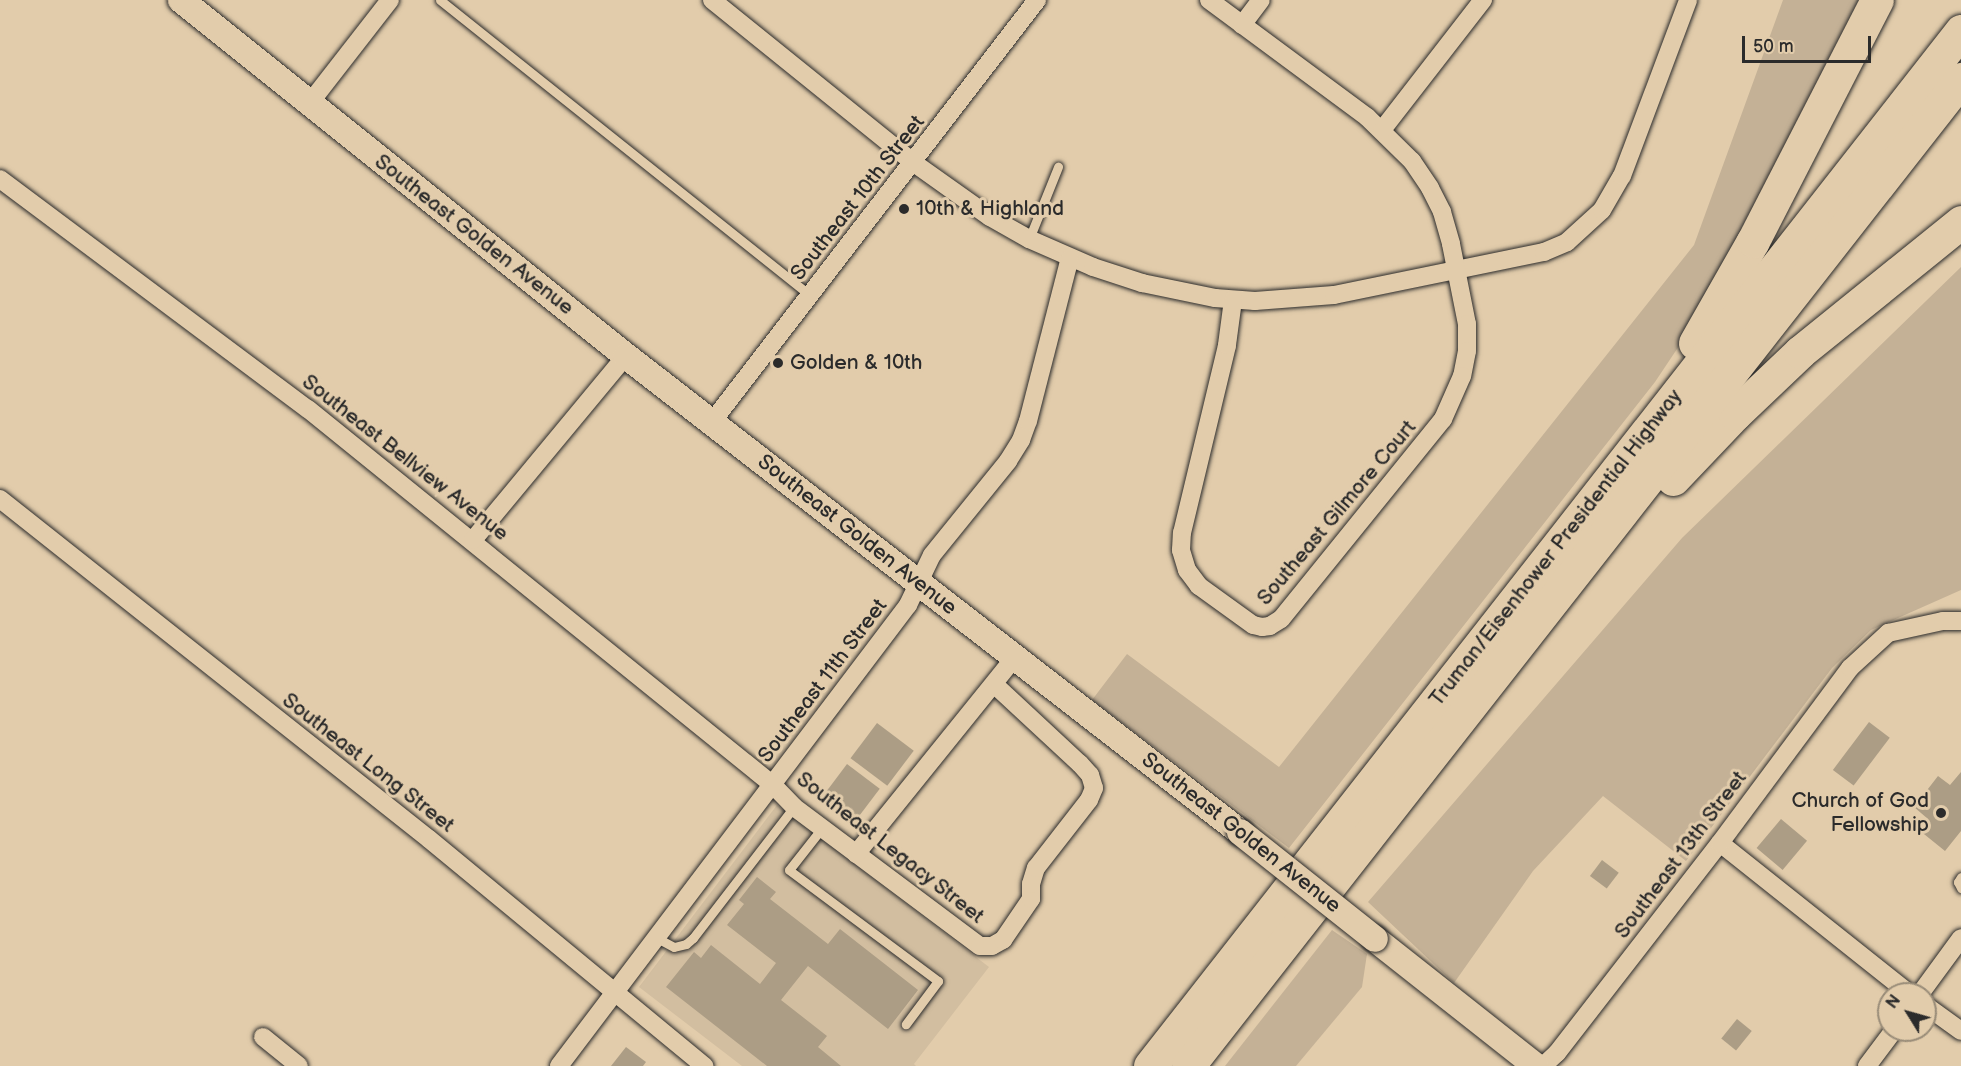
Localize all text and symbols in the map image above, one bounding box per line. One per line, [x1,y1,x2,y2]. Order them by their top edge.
scale bar [1745,24,1874,62]
text: 50 m [1753,36,1794,57]
street label: Southeast 10th Street [786,110,930,286]
street label: Southeast Golden Avenue [369,149,579,321]
place label: 10th & Highland [916,196,1064,222]
marker: 10th & Highland [897,202,911,216]
place label: Golden & 10th [790,350,922,376]
marker: Golden & 10th [771,356,785,370]
street label: Southeast Bellview Avenue [297,370,513,546]
street label: Truman/Eisenhower Presidential Highway [1424,385,1688,711]
street label: Southeast Gilmore Court [1252,415,1422,611]
street label: Southeast Golden Avenue [752,449,962,621]
street label: Southeast 11th Street [753,594,893,768]
street label: Southeast Long Street [277,688,459,838]
street label: Southeast Golden Avenue [1136,747,1346,919]
street label: Southeast Legacy Street [791,766,989,930]
street label: Southeast 13th Street [1610,766,1752,944]
place label: Church of God Fellowship [1792,788,1929,838]
marker: Church of God Fellowship [1934,806,1948,820]
north arrow [1877,982,1937,1042]
text: N [1883,992,1905,1013]

